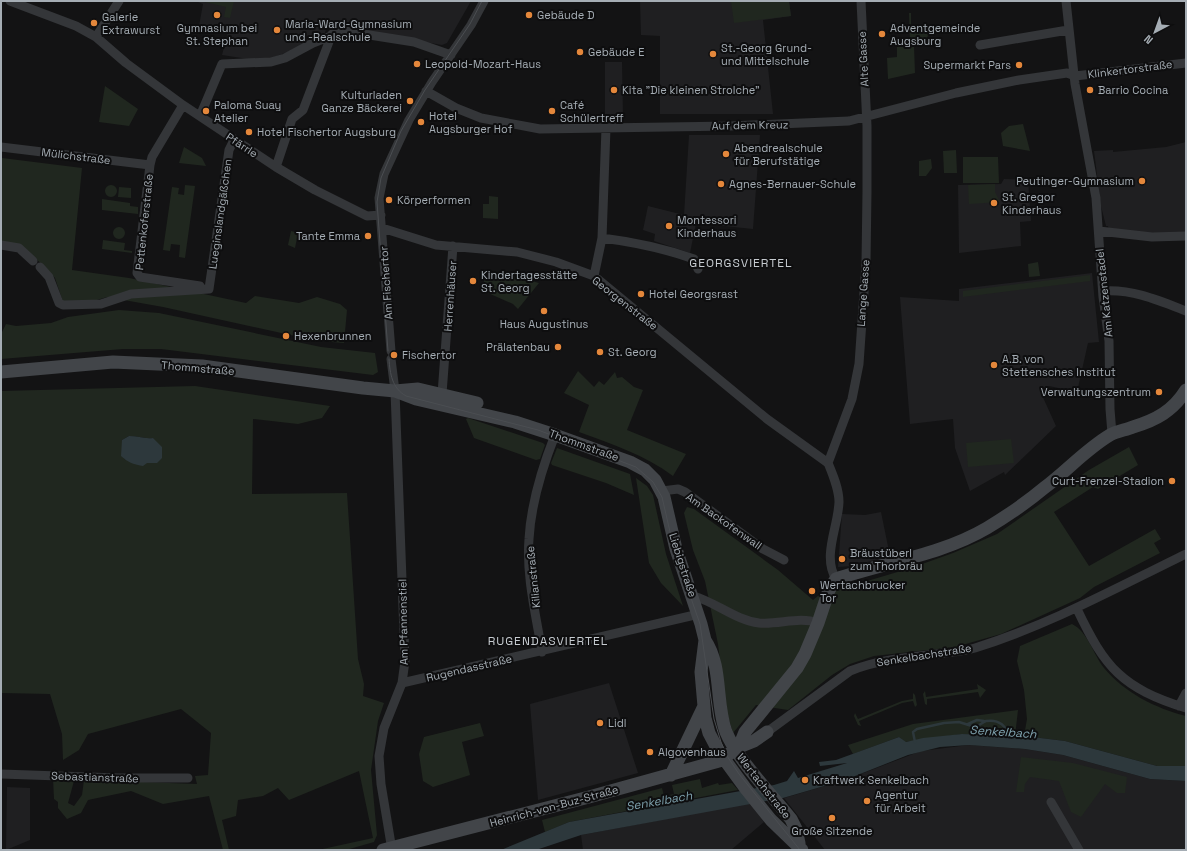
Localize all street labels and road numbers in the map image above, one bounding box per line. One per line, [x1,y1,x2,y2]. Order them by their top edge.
street label: Alte Gasse [855,31,871,87]
street label: Klinkertorstraße [1087,57,1173,81]
street label: Auf dem Kreuz [711,117,789,133]
street label: Pfärrle [223,130,261,160]
street label: Mülichstraße [41,145,111,167]
street label: Lueginslandgäßchen [205,158,235,270]
street label: Pettenkoferstraße [132,173,156,271]
street label: Am Fischertor [376,246,396,320]
street label: Am Katzenstadel [1092,248,1116,338]
street label: Lange Gasse [854,259,872,327]
street label: Herrenhäuser [441,260,459,332]
street label: Georgenstraße [589,273,661,333]
street label: Thommstraße [161,358,235,378]
street label: Thommstraße [547,426,621,464]
street label: Am Backofenwall [683,490,765,552]
street label: Liebigstraße [666,531,700,599]
street label: Kilianstraße [523,545,543,609]
street label: Am Pfannenstiel [395,579,411,665]
street label: Senkelbachstraße [876,641,972,669]
street label: Rugendasstraße [425,651,513,685]
street label: Wertachstraße [734,751,794,821]
street label: Sebastianstraße [51,768,139,786]
street label: Heinrich-von-Buz-Straße [488,782,620,830]

